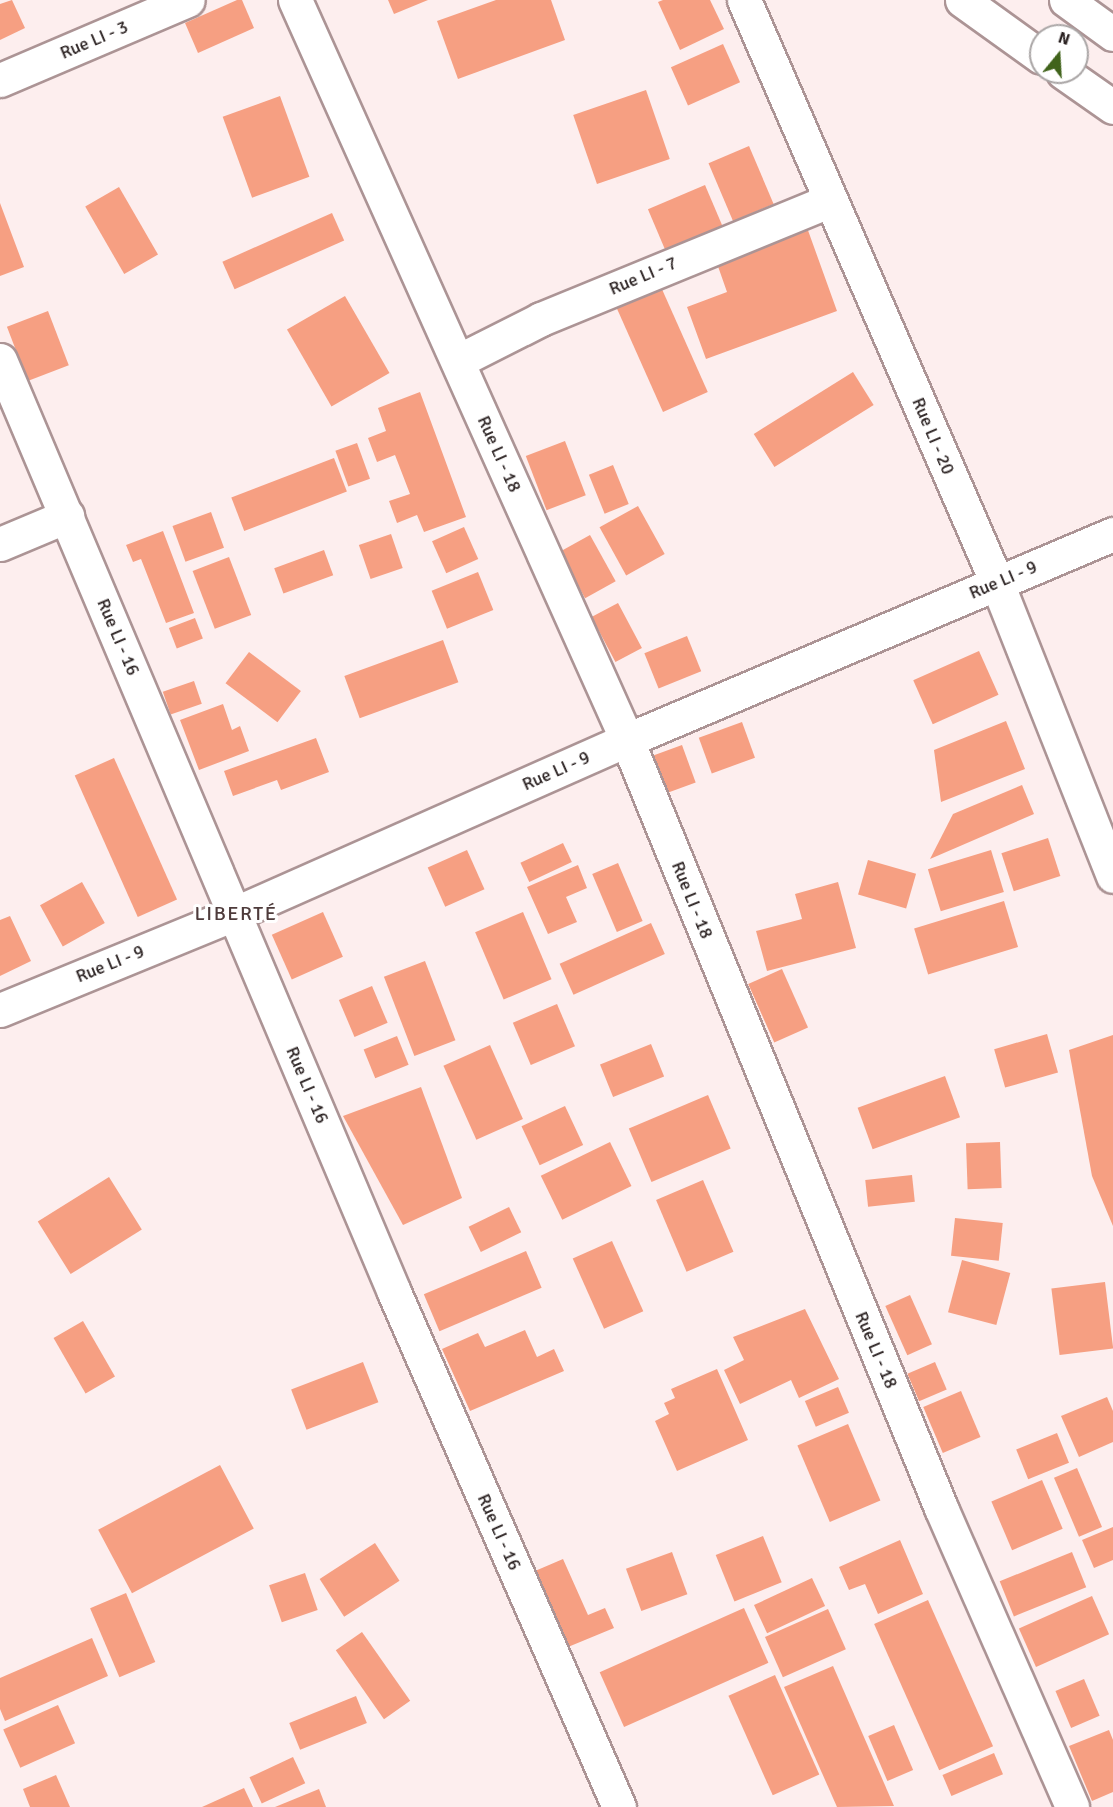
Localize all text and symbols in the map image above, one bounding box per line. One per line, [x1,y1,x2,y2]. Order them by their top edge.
street label: Rue LI - 3 [57,16,131,64]
north arrow [1029,24,1089,84]
text: N [1056,28,1072,50]
street label: Rue LI - 7 [606,252,680,300]
street label: Rue LI - 20 [907,394,959,478]
street label: Rue LI - 18 [473,412,525,496]
street label: Rue LI - 9 [966,556,1040,604]
street label: Rue LI - 16 [92,595,144,679]
street label: Rue LI - 9 [519,747,593,795]
street label: Rue LI - 18 [667,858,717,942]
district label: LIBERTÉ [195,901,277,925]
street label: Rue LI - 9 [73,941,147,987]
street label: Rue LI - 16 [281,1043,333,1127]
street label: Rue LI - 18 [850,1308,902,1392]
street label: Rue LI - 16 [473,1490,525,1574]

